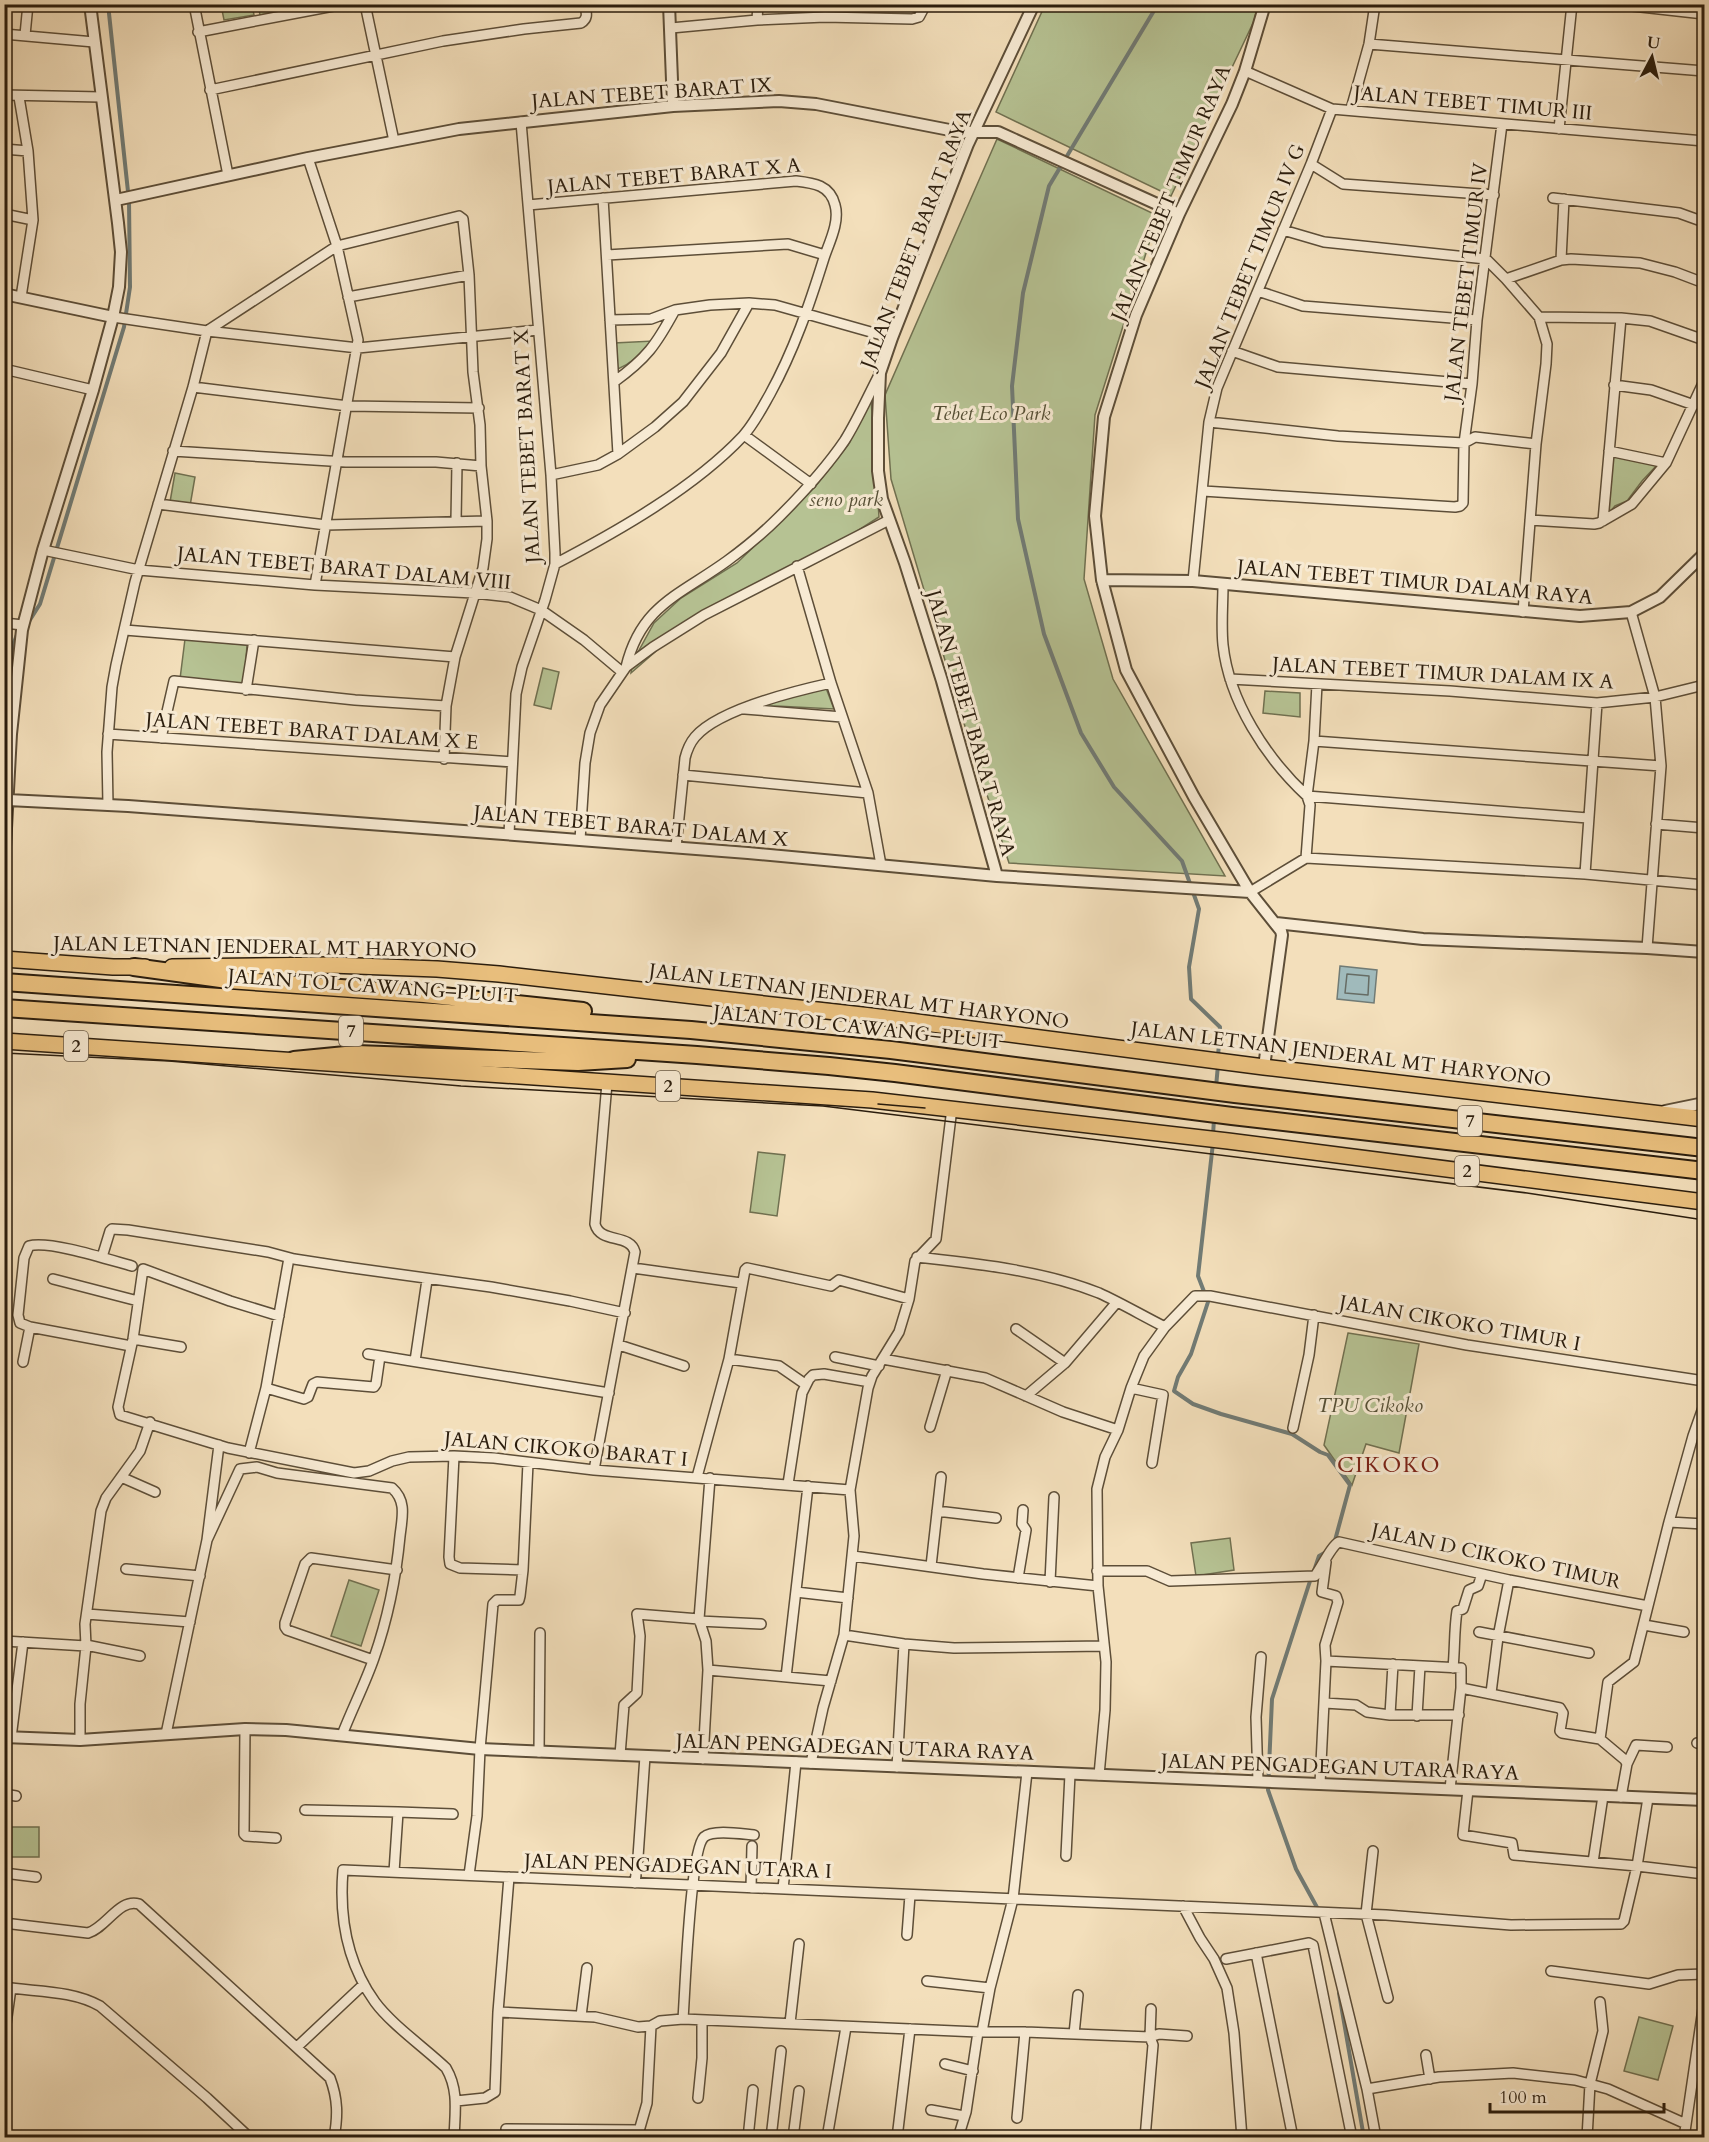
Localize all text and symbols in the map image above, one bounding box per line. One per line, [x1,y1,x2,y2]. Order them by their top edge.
north arrow [1622,27,1682,87]
text: U [1646,31,1662,55]
street label: JALAN TEBET TIMUR RAYA [1104,60,1238,328]
street label: JALAN TEBET BARAT IX [528,71,774,115]
street label: JALAN TEBET TIMUR III [1350,79,1593,127]
street label: JALAN TEBET BARAT RAYA [853,105,978,375]
street label: JALAN TEBET TIMUR IV G [1187,140,1312,395]
street label: JALAN TEBET BARAT X A [543,151,802,201]
street label: JALAN TEBET TIMUR IV [1438,161,1494,406]
street label: JALAN TEBET BARAT X [507,328,547,567]
park label: Tebet Eco Park [932,400,1050,427]
park label: seno park [809,486,883,513]
street label: JALAN TEBET BARAT DALAM VIII [173,540,512,596]
street label: JALAN TEBET TIMUR DALAM RAYA [1233,553,1595,611]
street label: JALAN TEBET BARAT RAYA [919,584,1022,860]
street label: JALAN TEBET TIMUR DALAM IX A [1269,650,1615,695]
street label: JALAN TEBET BARAT DALAM X E [142,706,479,756]
street label: JALAN TEBET BARAT DALAM X [470,799,790,853]
street label: JALAN LETNAN JENDERAL MT HARYONO [50,930,477,964]
street label: JALAN LETNAN JENDERAL MT HARYONO [644,956,1071,1035]
street label: JALAN TOL CAWANG–PLUIT [224,962,519,1010]
street label: JALAN TOL CAWANG–PLUIT [709,998,1004,1056]
street label: JALAN LETNAN JENDERAL MT HARYONO [1126,1014,1553,1093]
road number: 7 [339,1016,363,1046]
road number: 2 [64,1031,88,1061]
road number: 2 [656,1071,680,1101]
road number: 7 [1458,1106,1482,1136]
road number: 2 [1455,1156,1479,1186]
street label: JALAN CIKOKO TIMUR I [1334,1288,1583,1358]
park label: TPU Cikoko [1317,1392,1423,1419]
street label: JALAN CIKOKO BARAT I [440,1425,689,1473]
district label: CIKOKO [1337,1450,1441,1480]
street label: JALAN D CIKOKO TIMUR [1366,1516,1623,1596]
street label: JALAN PENGADEGAN UTARA RAYA [673,1727,1035,1767]
street label: JALAN PENGADEGAN UTARA RAYA [1158,1747,1520,1787]
street label: JALAN PENGADEGAN UTARA I [521,1847,832,1885]
scale bar [1490,2076,1664,2114]
text: 100 m [1499,2085,1547,2110]

